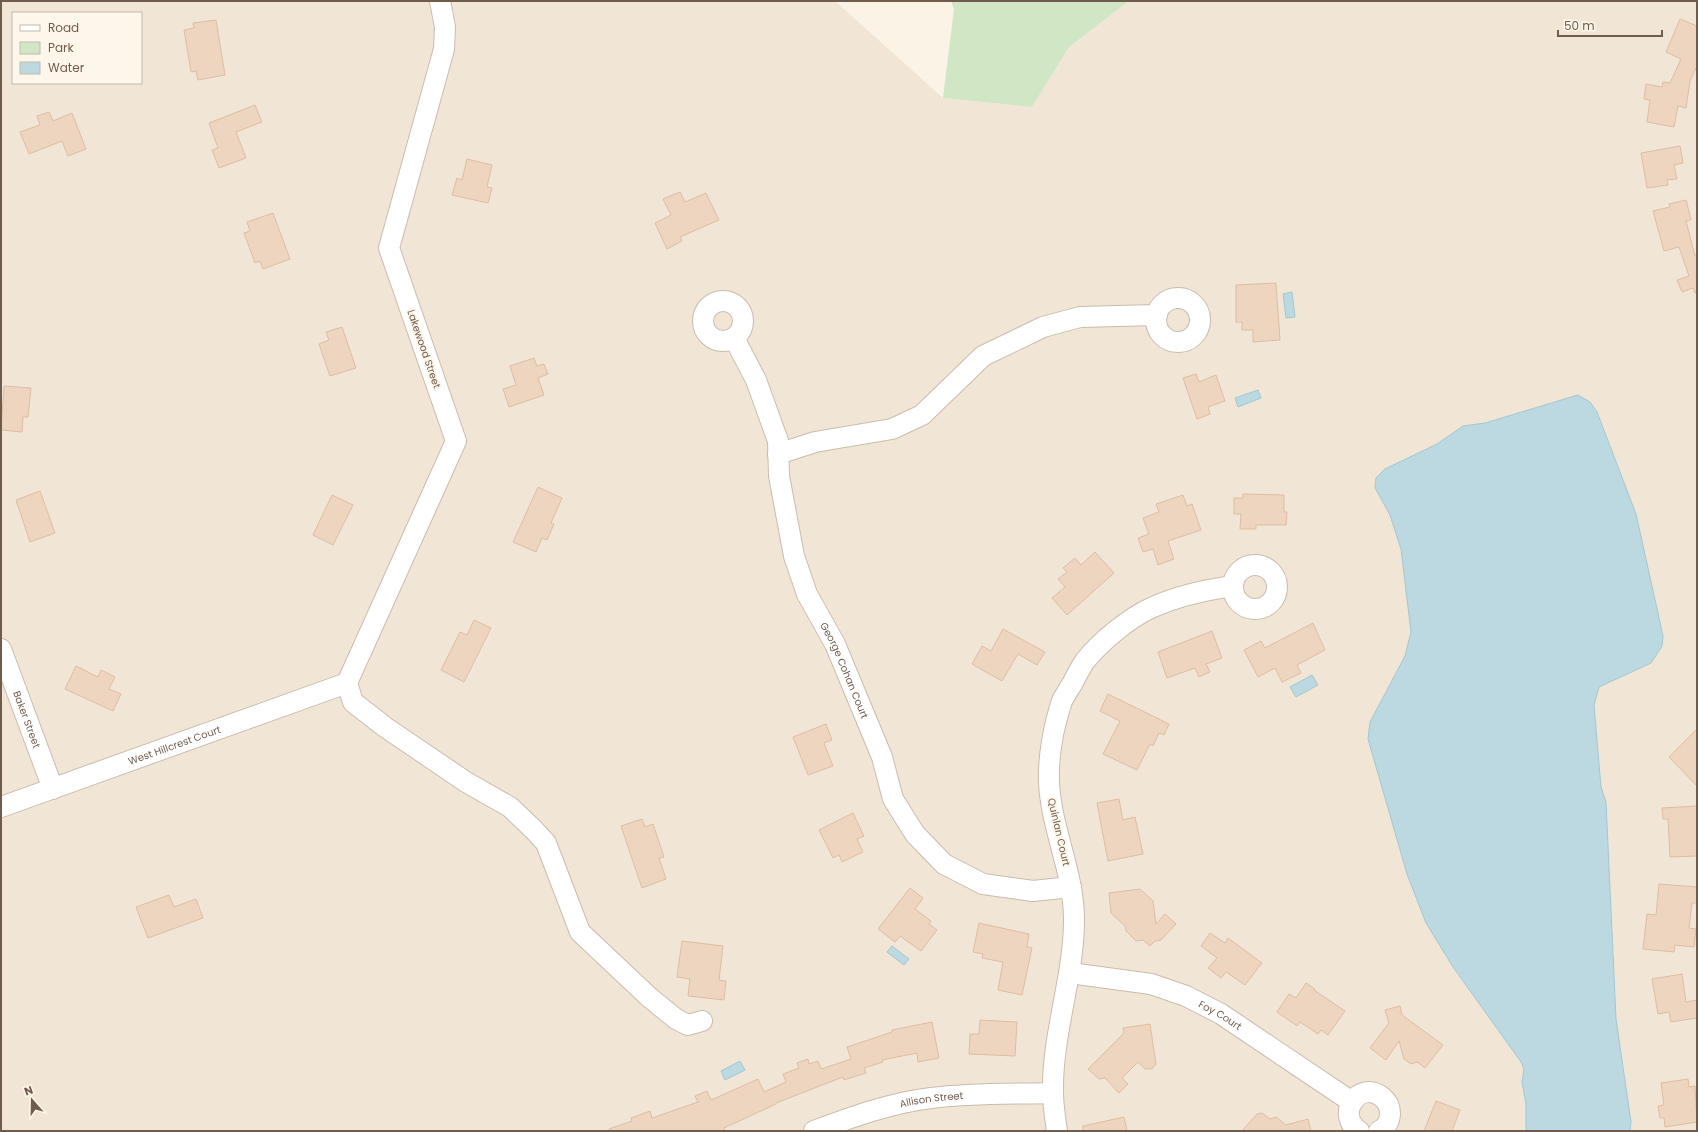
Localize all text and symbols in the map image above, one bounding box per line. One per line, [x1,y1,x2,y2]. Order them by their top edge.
legend [12,12,142,84]
scale bar [1558,12,1662,38]
text: 50 m [1564,17,1595,34]
text: Road [48,19,79,36]
text: Park [48,39,75,56]
text: Water [48,59,85,76]
street label: Lakewood Street [404,308,445,391]
street label: George Cohan Court [817,619,873,721]
street label: Baker Street [10,689,45,750]
street label: West Hillcrest Court [126,721,223,768]
street label: Quinlan Court [1044,797,1074,868]
street label: Foy Court [1196,996,1245,1034]
north arrow [12,1080,52,1120]
text: N [22,1082,35,1100]
street label: Allison Street [898,1088,964,1111]

